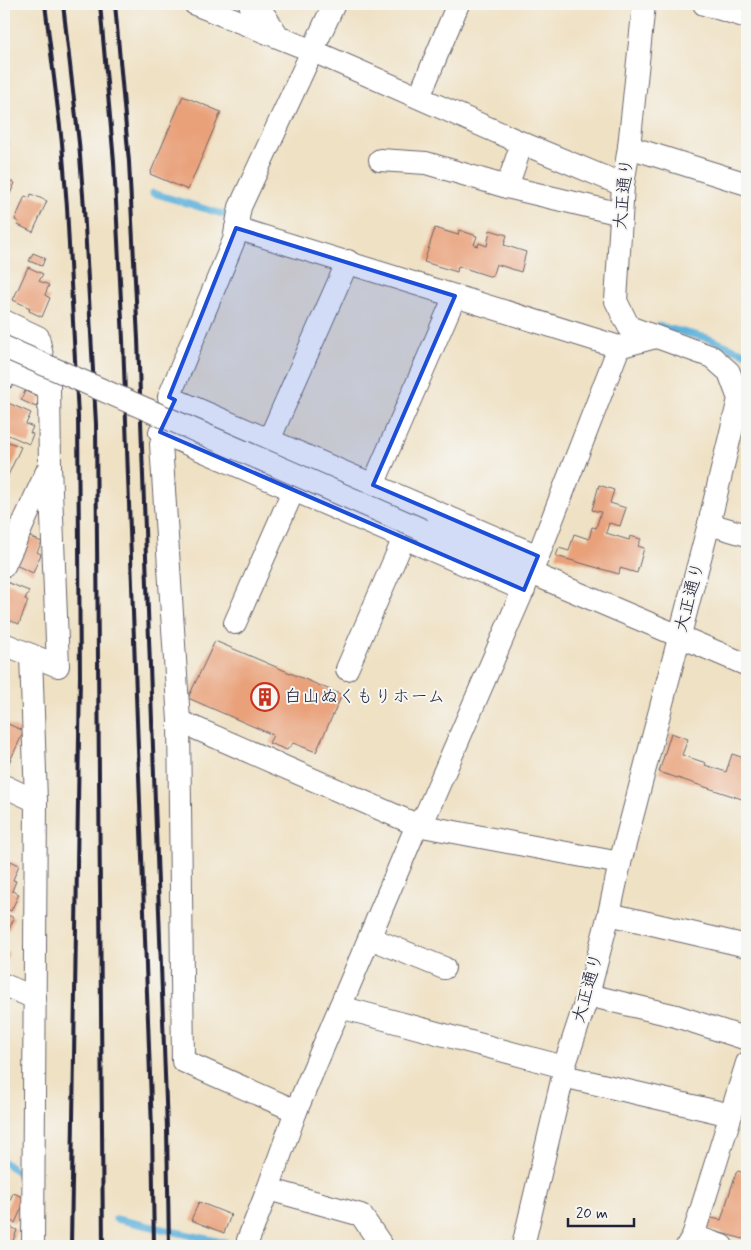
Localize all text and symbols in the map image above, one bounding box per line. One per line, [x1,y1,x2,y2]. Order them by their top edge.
street label: 大正通り [608,157,640,231]
street label: 大正通り [669,559,711,635]
building icon: 白山ぬくもりホーム [250,682,280,712]
place label: 白山ぬくもりホーム [284,685,445,709]
street label: 大正通り [567,950,609,1026]
scale bar [568,1195,635,1227]
text: 20 m [576,1204,608,1224]

